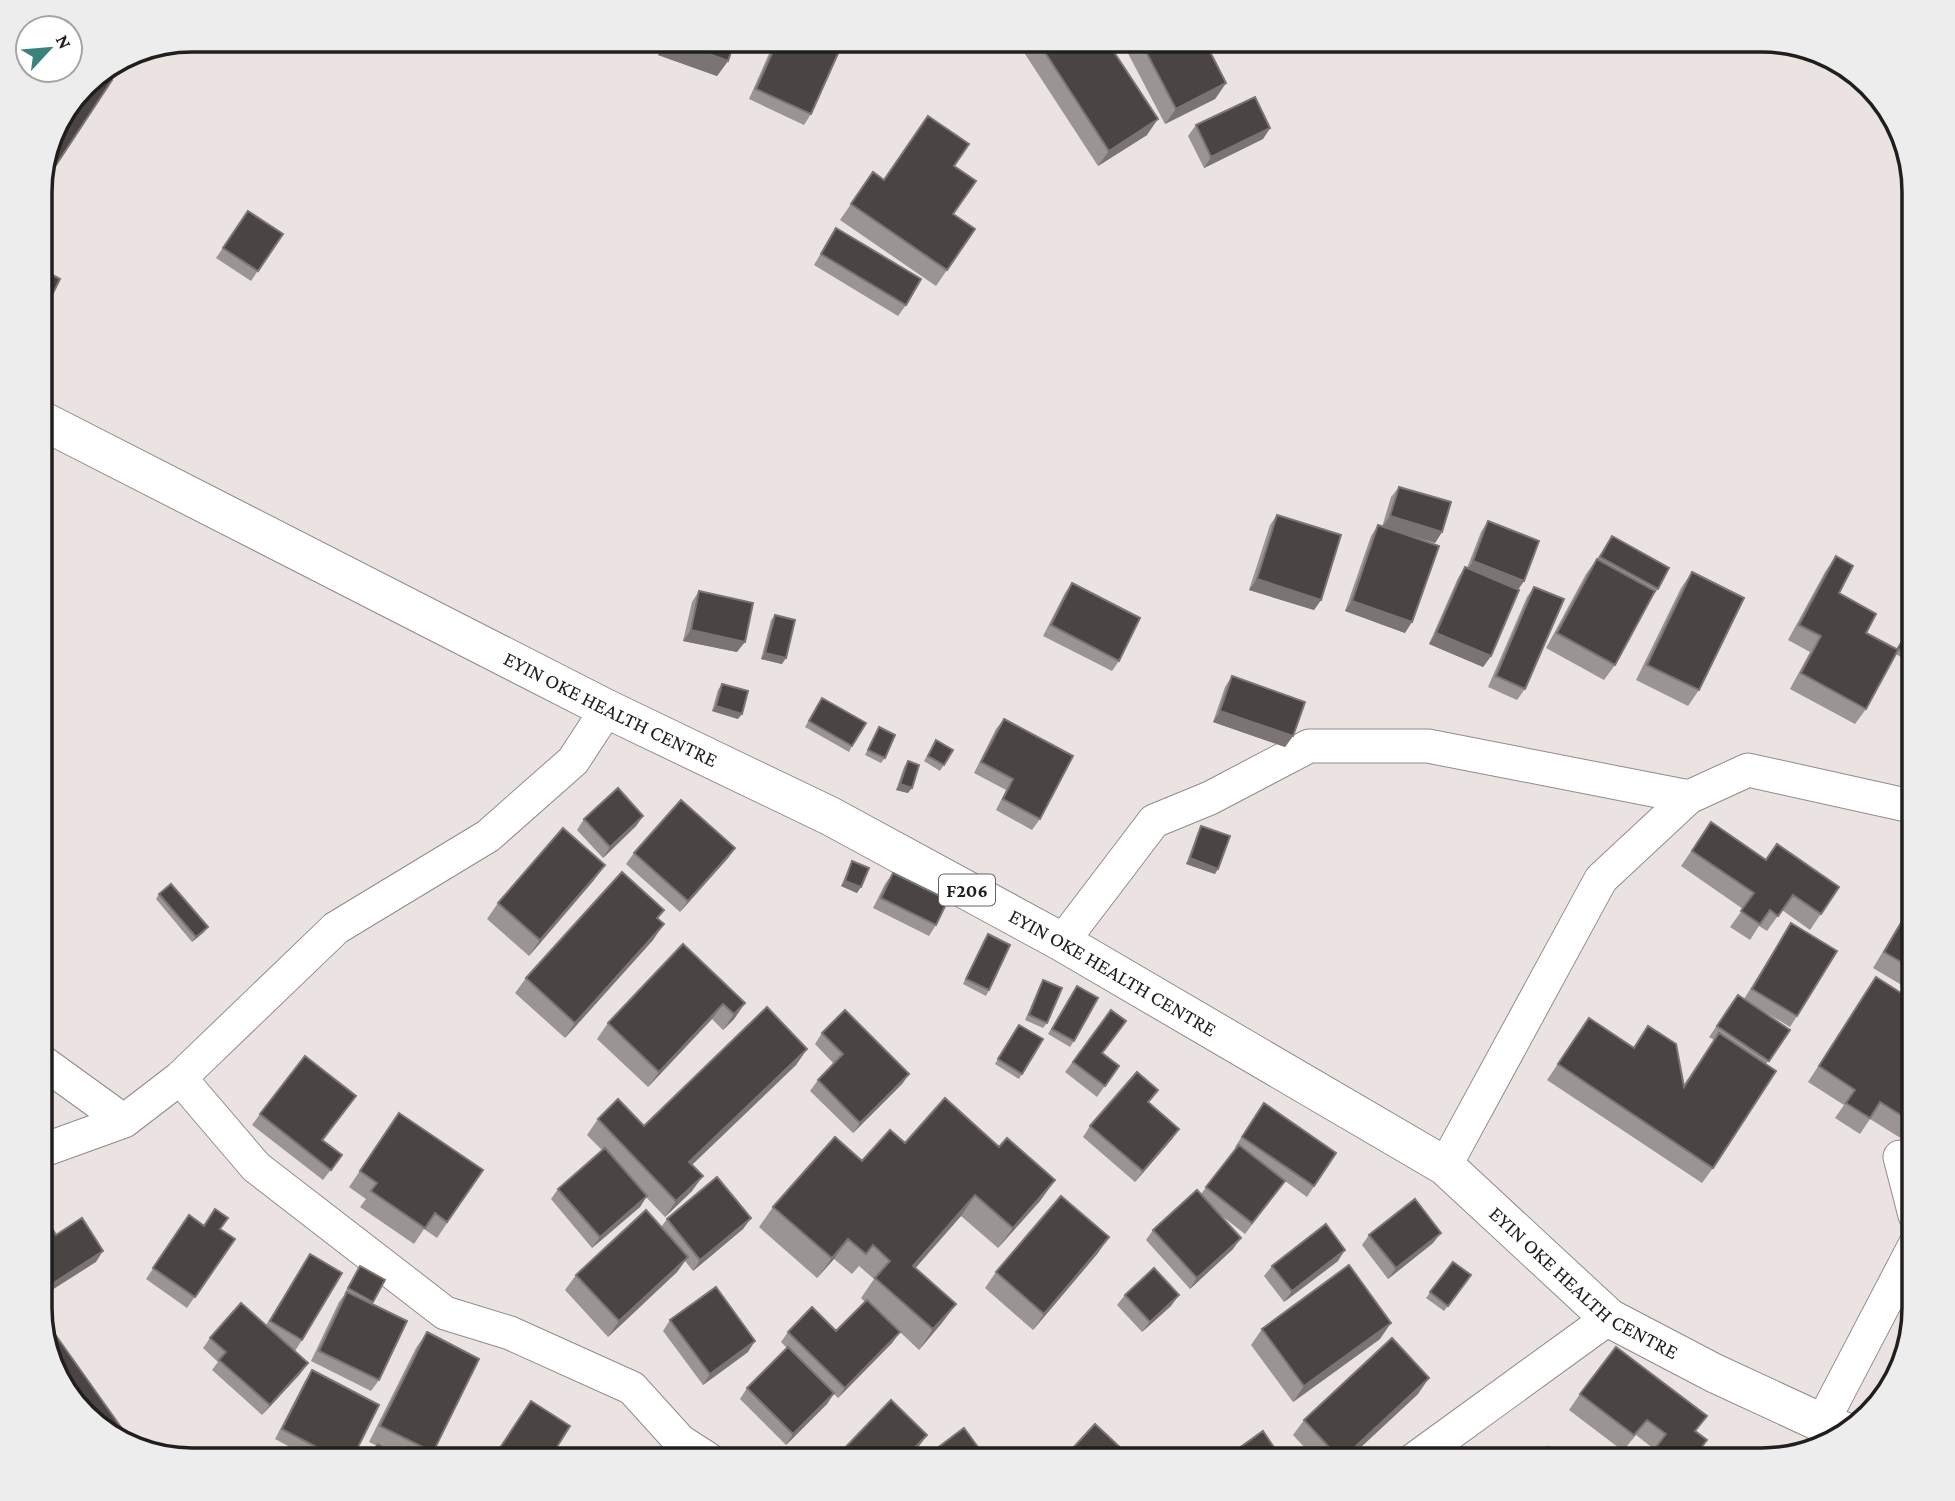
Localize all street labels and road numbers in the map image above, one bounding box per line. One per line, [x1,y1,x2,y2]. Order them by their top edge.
street label: EYIN OKE HEALTH CENTRE [500,646,721,772]
road number: F206 [939,874,995,906]
street label: EYIN OKE HEALTH CENTRE [1005,904,1221,1042]
street label: EYIN OKE HEALTH CENTRE [1484,1201,1682,1364]

